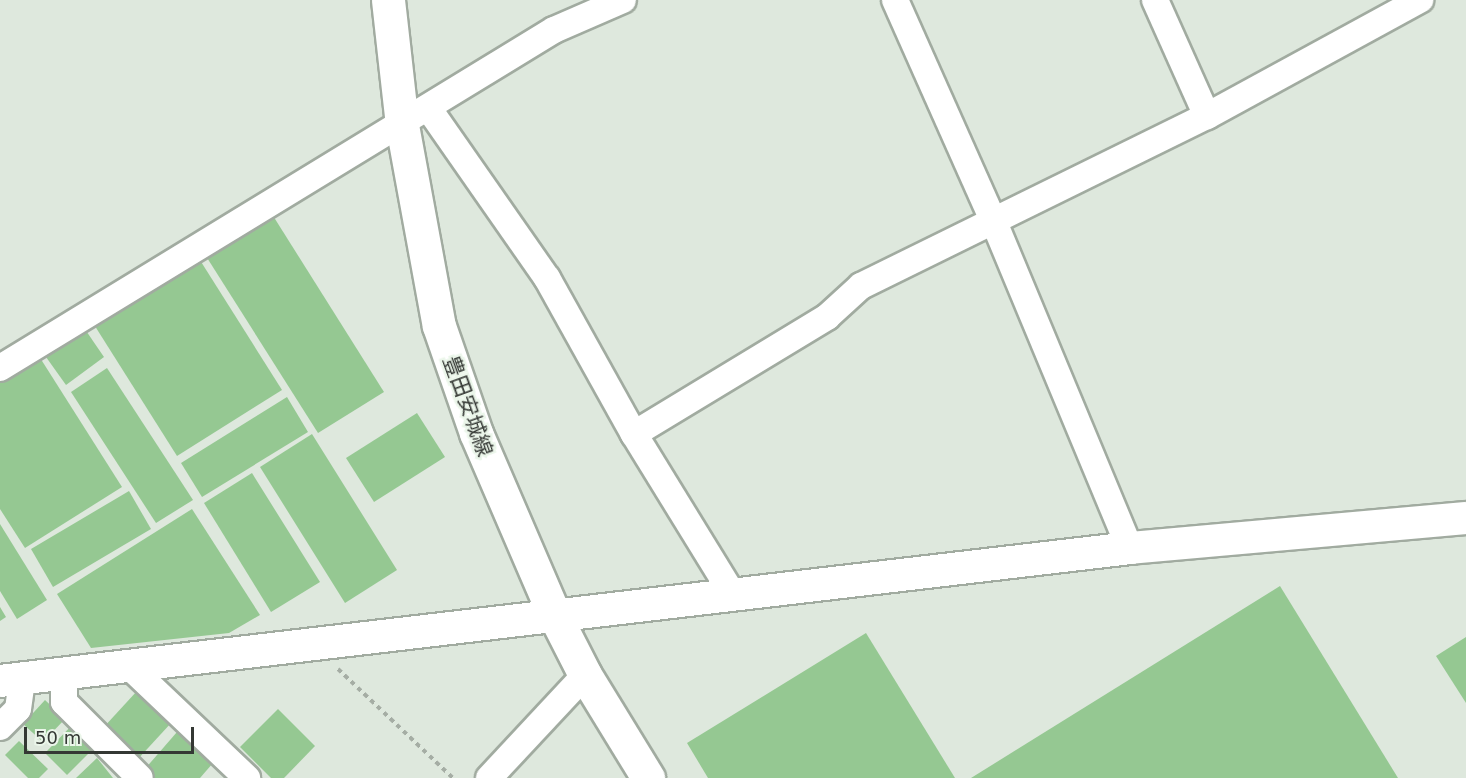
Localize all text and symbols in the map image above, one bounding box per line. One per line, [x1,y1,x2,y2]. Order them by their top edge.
street label: 豊田安城線 [438,352,498,460]
scale bar [27,715,196,753]
text: 50 m [35,727,81,748]

